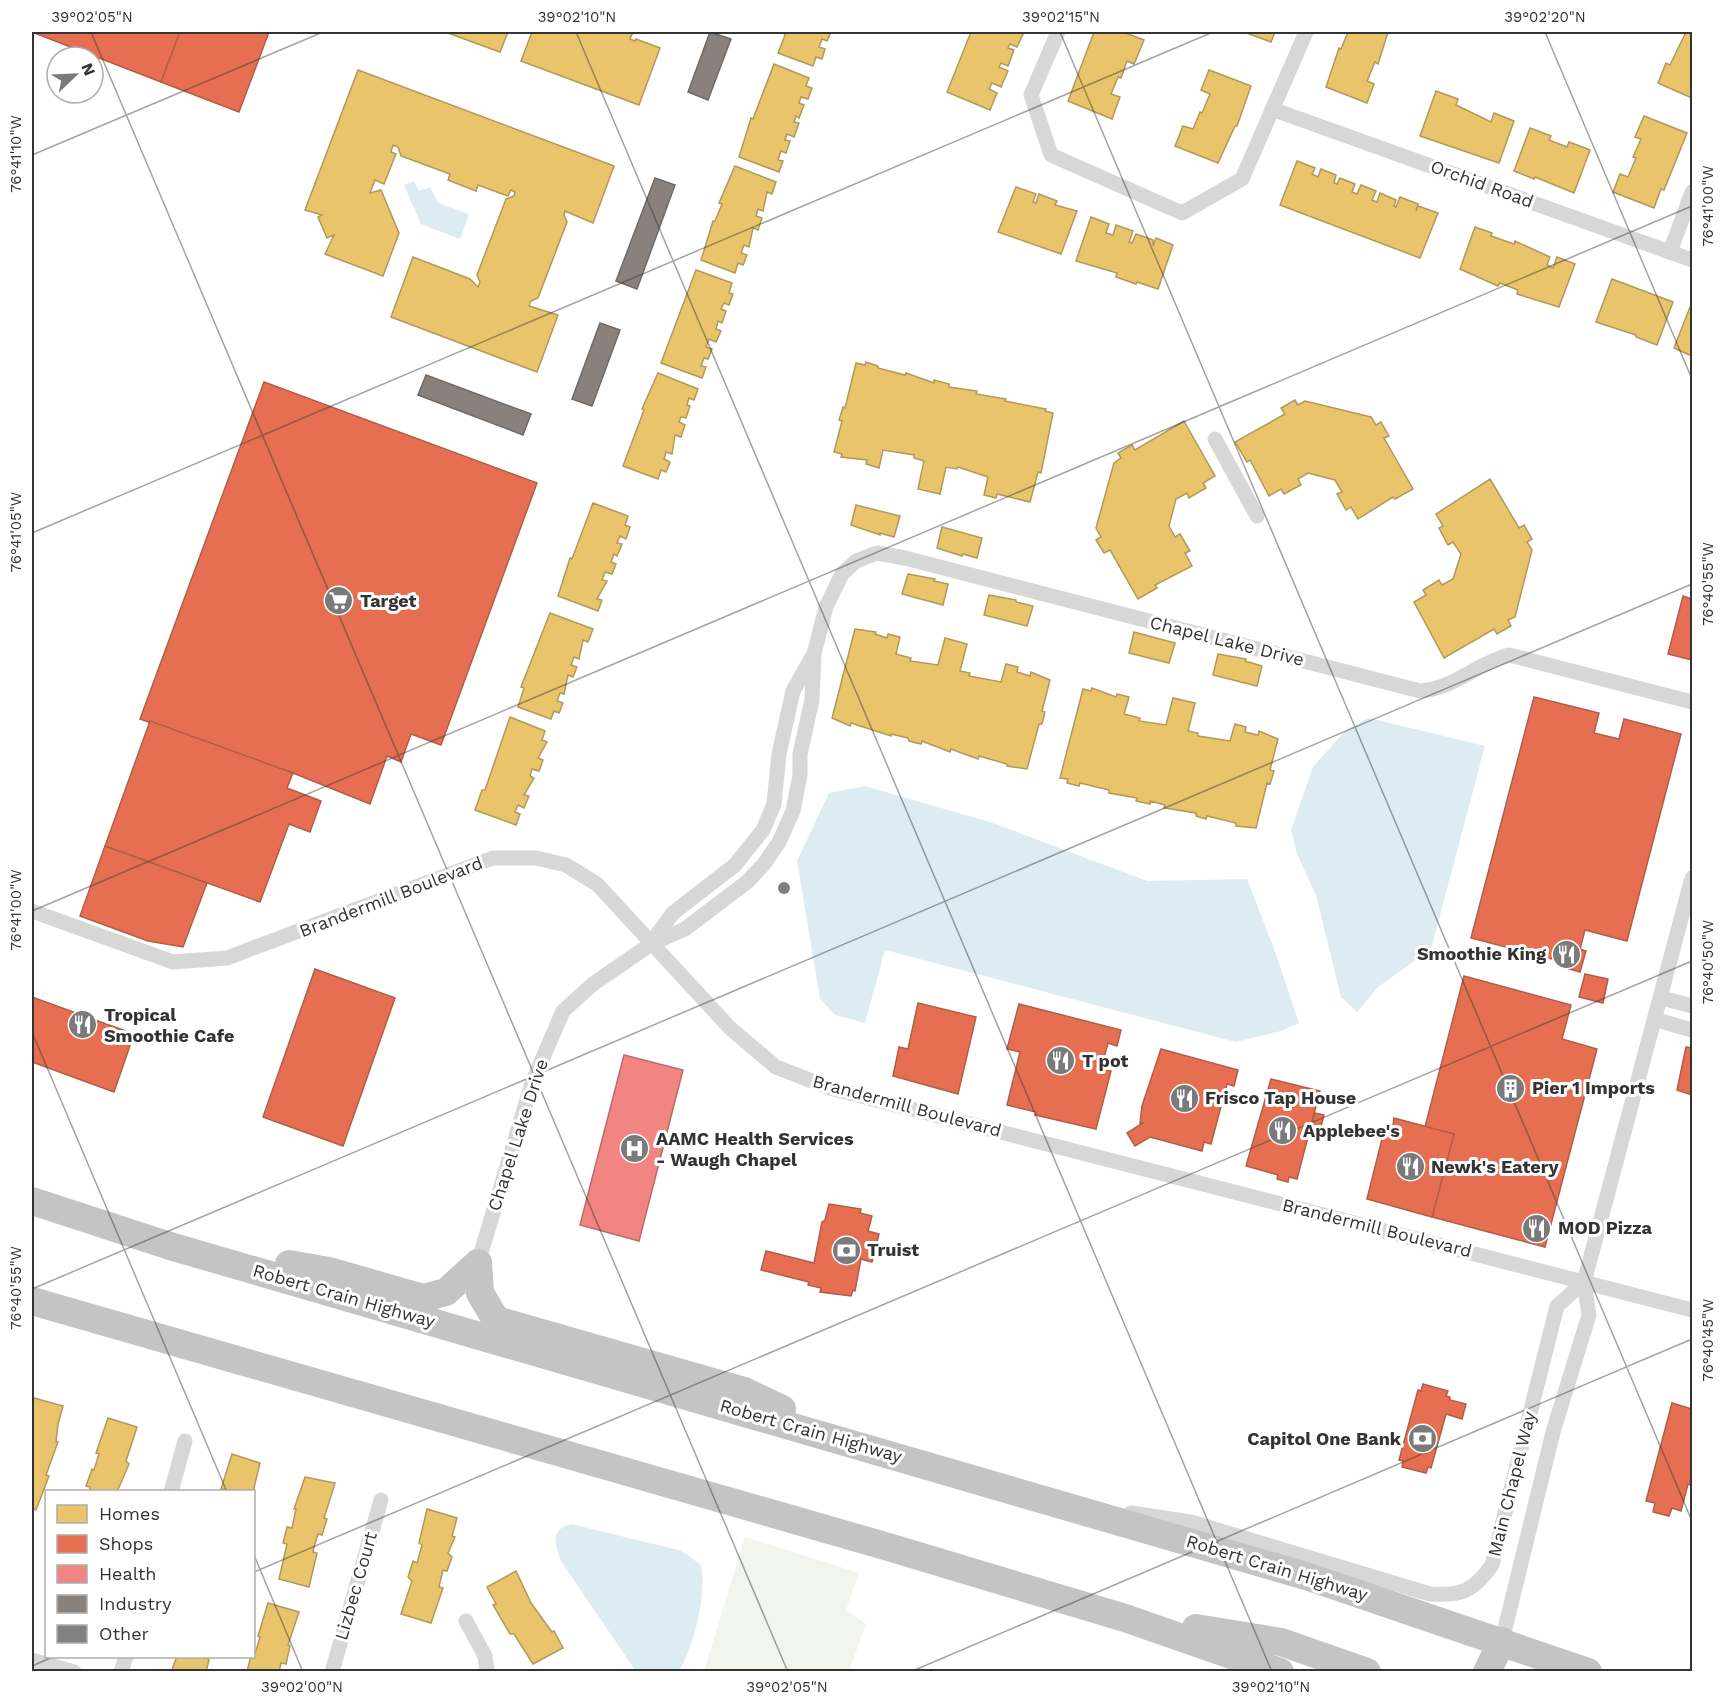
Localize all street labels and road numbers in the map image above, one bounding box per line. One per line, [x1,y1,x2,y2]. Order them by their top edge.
street label: Orchid Road [1428,155,1536,212]
street label: Chapel Lake Drive [1148,611,1307,670]
street label: Brandermill Boulevard [296,852,485,941]
street label: Chapel Lake Drive [483,1056,552,1213]
street label: Brandermill Boulevard [810,1070,1004,1141]
street label: Brandermill Boulevard [1280,1194,1474,1261]
street label: Robert Crain Highway [251,1259,438,1332]
street label: Robert Crain Highway [718,1394,905,1467]
street label: Main Chapel Way [1483,1408,1540,1559]
street label: Lizbec Court [330,1529,381,1642]
street label: Robert Crain Highway [1184,1530,1371,1605]

